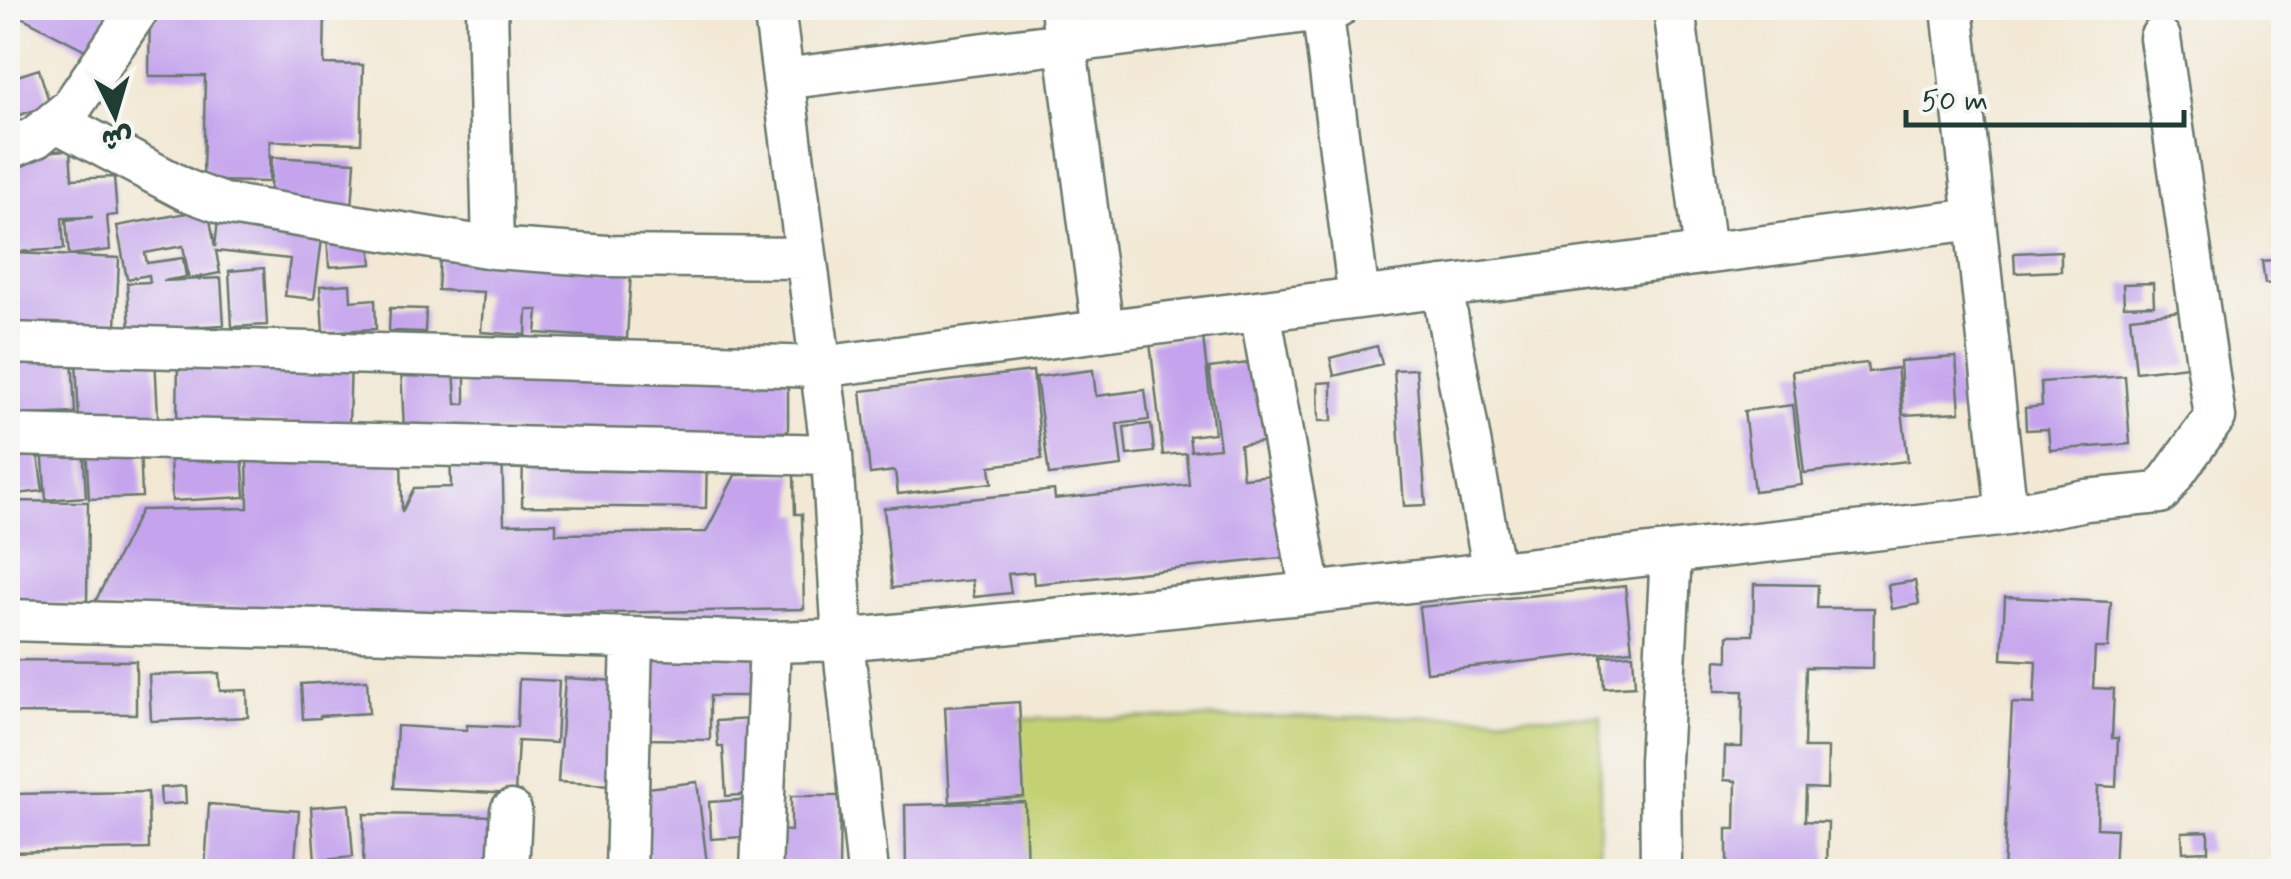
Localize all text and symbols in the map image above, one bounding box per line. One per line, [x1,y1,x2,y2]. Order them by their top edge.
north arrow [65,65,165,165]
scale bar [1906,65,2184,127]
text: 50 m [1921,82,1988,121]
text: ش [100,118,134,157]

